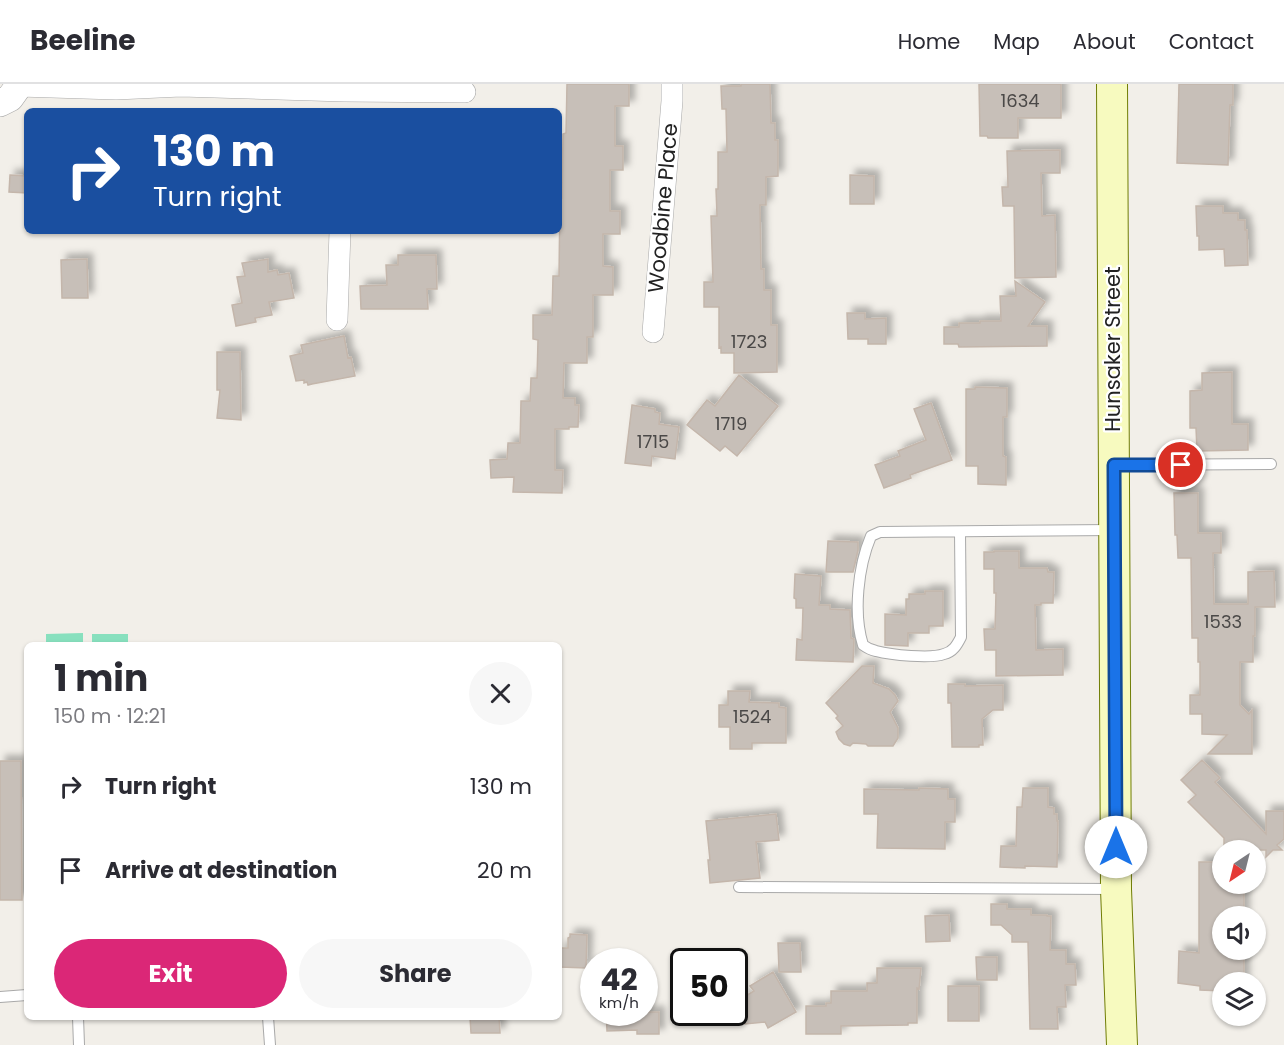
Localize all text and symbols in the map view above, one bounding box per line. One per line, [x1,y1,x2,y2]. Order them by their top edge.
text: Beeline [30,21,136,60]
text: Home [898,27,960,56]
text: Map [993,27,1040,56]
text: About [1073,27,1136,56]
text: Contact [1169,27,1254,56]
house number: 1634 [1000,88,1040,113]
text: 130 m [153,122,275,181]
street label: Woodbine Place [641,122,684,294]
icon: right [54,132,132,210]
text: Turn right [153,178,282,215]
street label: Hunsaker Street [1098,266,1127,432]
house number: 1723 [731,329,767,354]
house number: 1719 [715,411,747,436]
house number: 1715 [637,429,669,454]
pin [1155,439,1206,490]
icon: arrive [1164,448,1197,481]
house number: 1533 [1204,609,1242,634]
text: 1 min [54,653,148,704]
button: close [469,662,532,725]
text: 150 m · 12:21 [54,702,166,730]
house number: 1524 [733,704,771,729]
icon: right [54,770,87,803]
text: Turn right [105,771,216,802]
text: 130 m [470,771,532,802]
position arrow [1084,815,1148,879]
north arrow [1212,840,1266,894]
map controls [1212,840,1266,1026]
icon: arrive [54,854,87,887]
text: Arrive at destination [105,855,337,886]
text: 20 m [477,855,532,886]
button: sound [1212,906,1266,960]
button: Exit [54,939,287,1008]
button: Share [299,939,532,1008]
speed limit sign: 50 [670,948,748,1026]
text: 42 [600,958,638,1001]
button: layers [1212,972,1266,1026]
text: km/h [599,992,639,1013]

